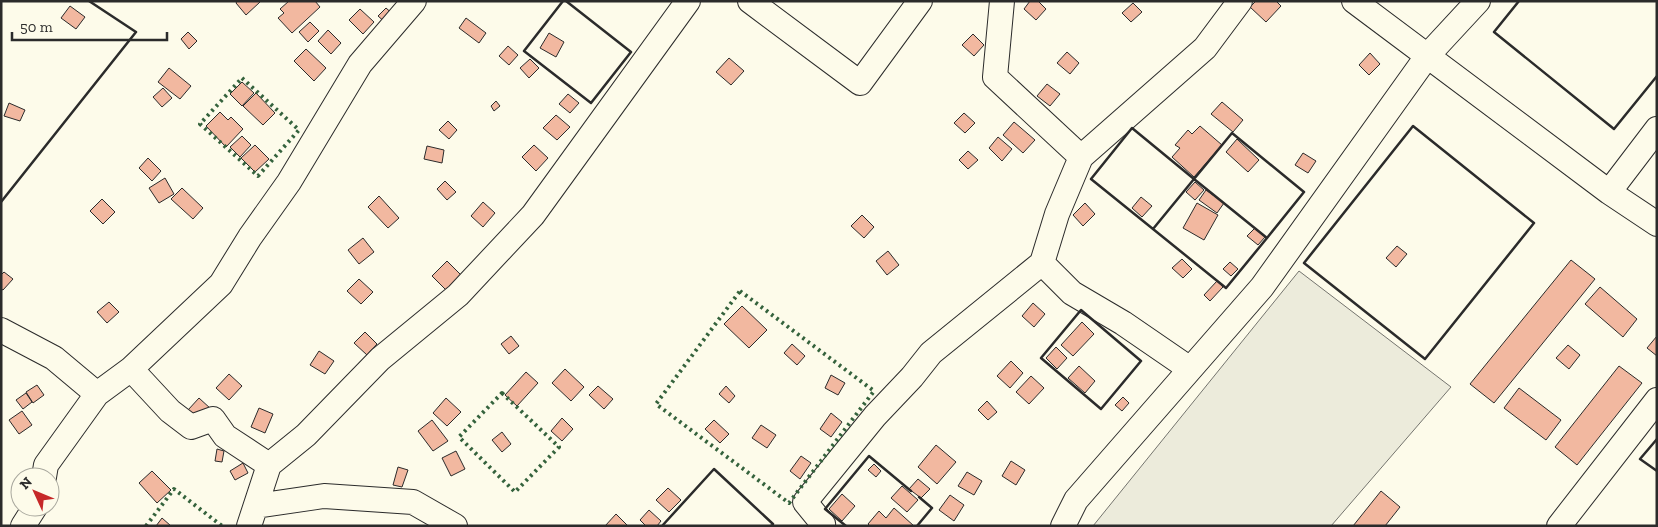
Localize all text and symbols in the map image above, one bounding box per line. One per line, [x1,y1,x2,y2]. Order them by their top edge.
scale bar [12,10,168,42]
text: 50 m [20,18,53,36]
north arrow [10,467,60,517]
text: N [16,473,36,493]

